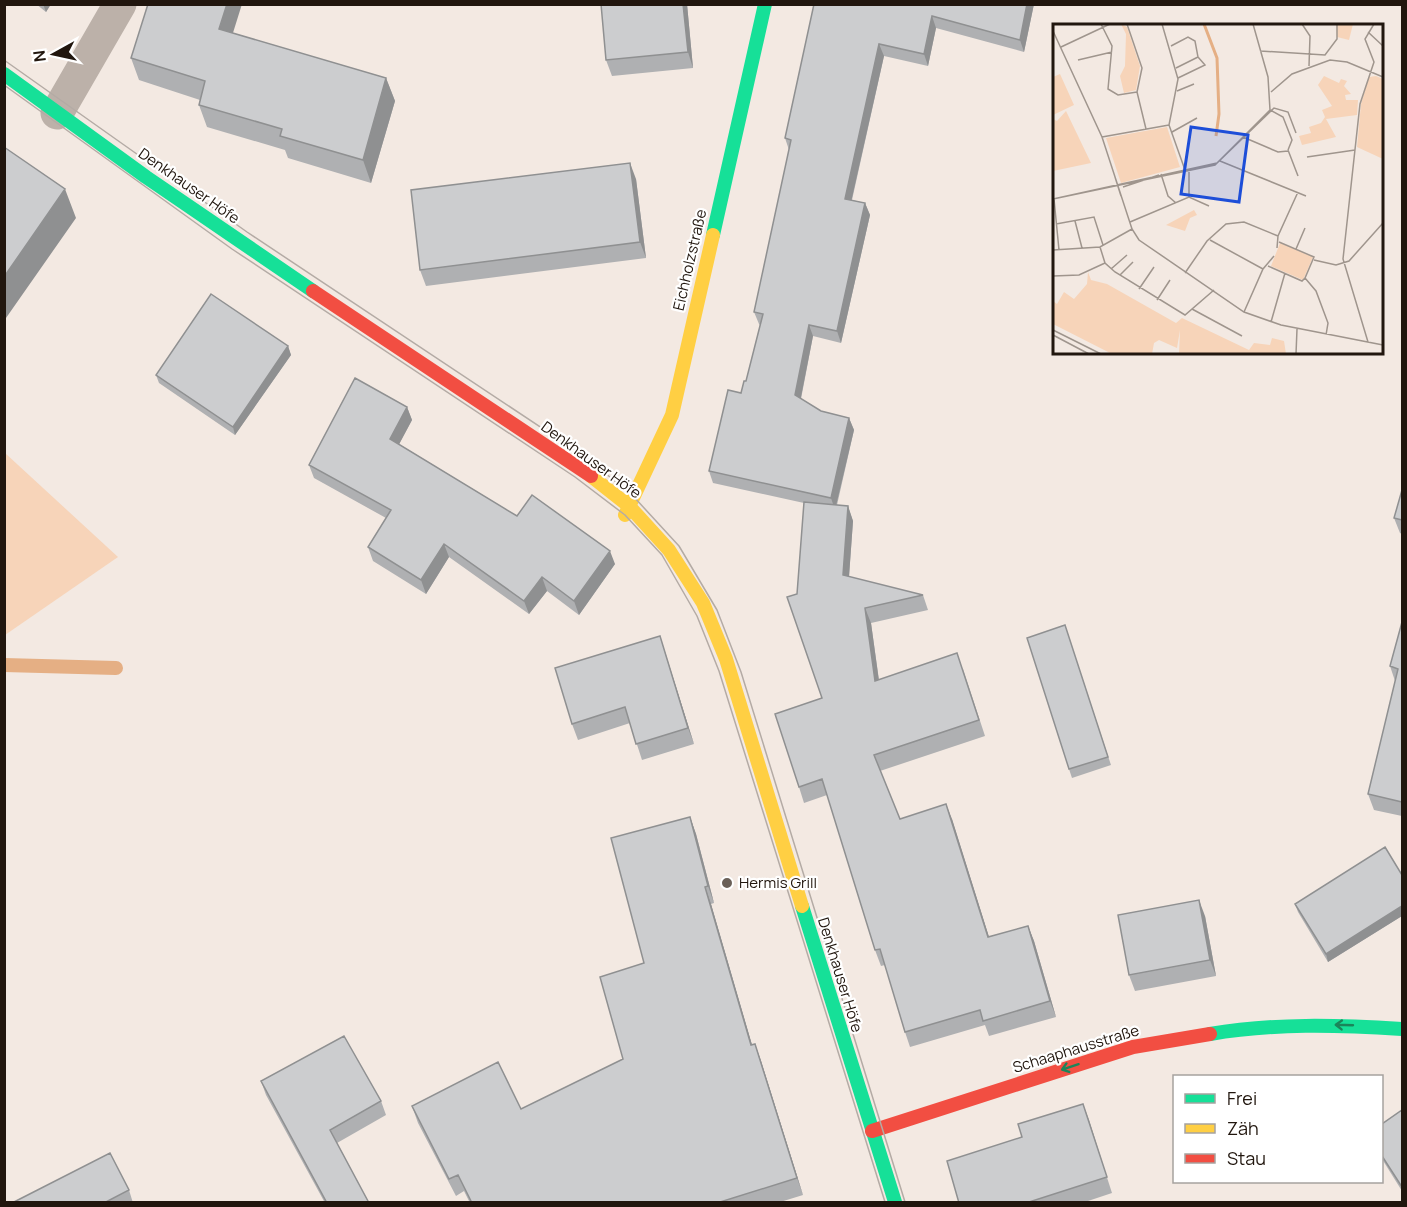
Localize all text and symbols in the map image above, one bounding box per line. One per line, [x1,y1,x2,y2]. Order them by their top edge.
north arrow [24,24,84,84]
inset map [1053,24,1383,354]
text: N [27,49,51,63]
street label: Denkhauser Höfe [134,143,244,228]
street label: Eichholzstraße [668,207,711,313]
street label: Denkhauser Höfe [537,416,646,503]
place label: Hermis Grill [739,872,817,893]
marker: Hermis Grill [720,876,734,890]
street label: Denkhauser Höfe [813,915,868,1035]
street label: Schaaphausstraße [1010,1019,1142,1078]
one-way arrow [1335,1020,1355,1031]
one-way arrow [1061,1062,1080,1073]
legend [1173,1075,1383,1183]
text: Frei [1227,1086,1257,1110]
text: Zäh [1227,1116,1259,1140]
text: Stau [1227,1146,1266,1170]

